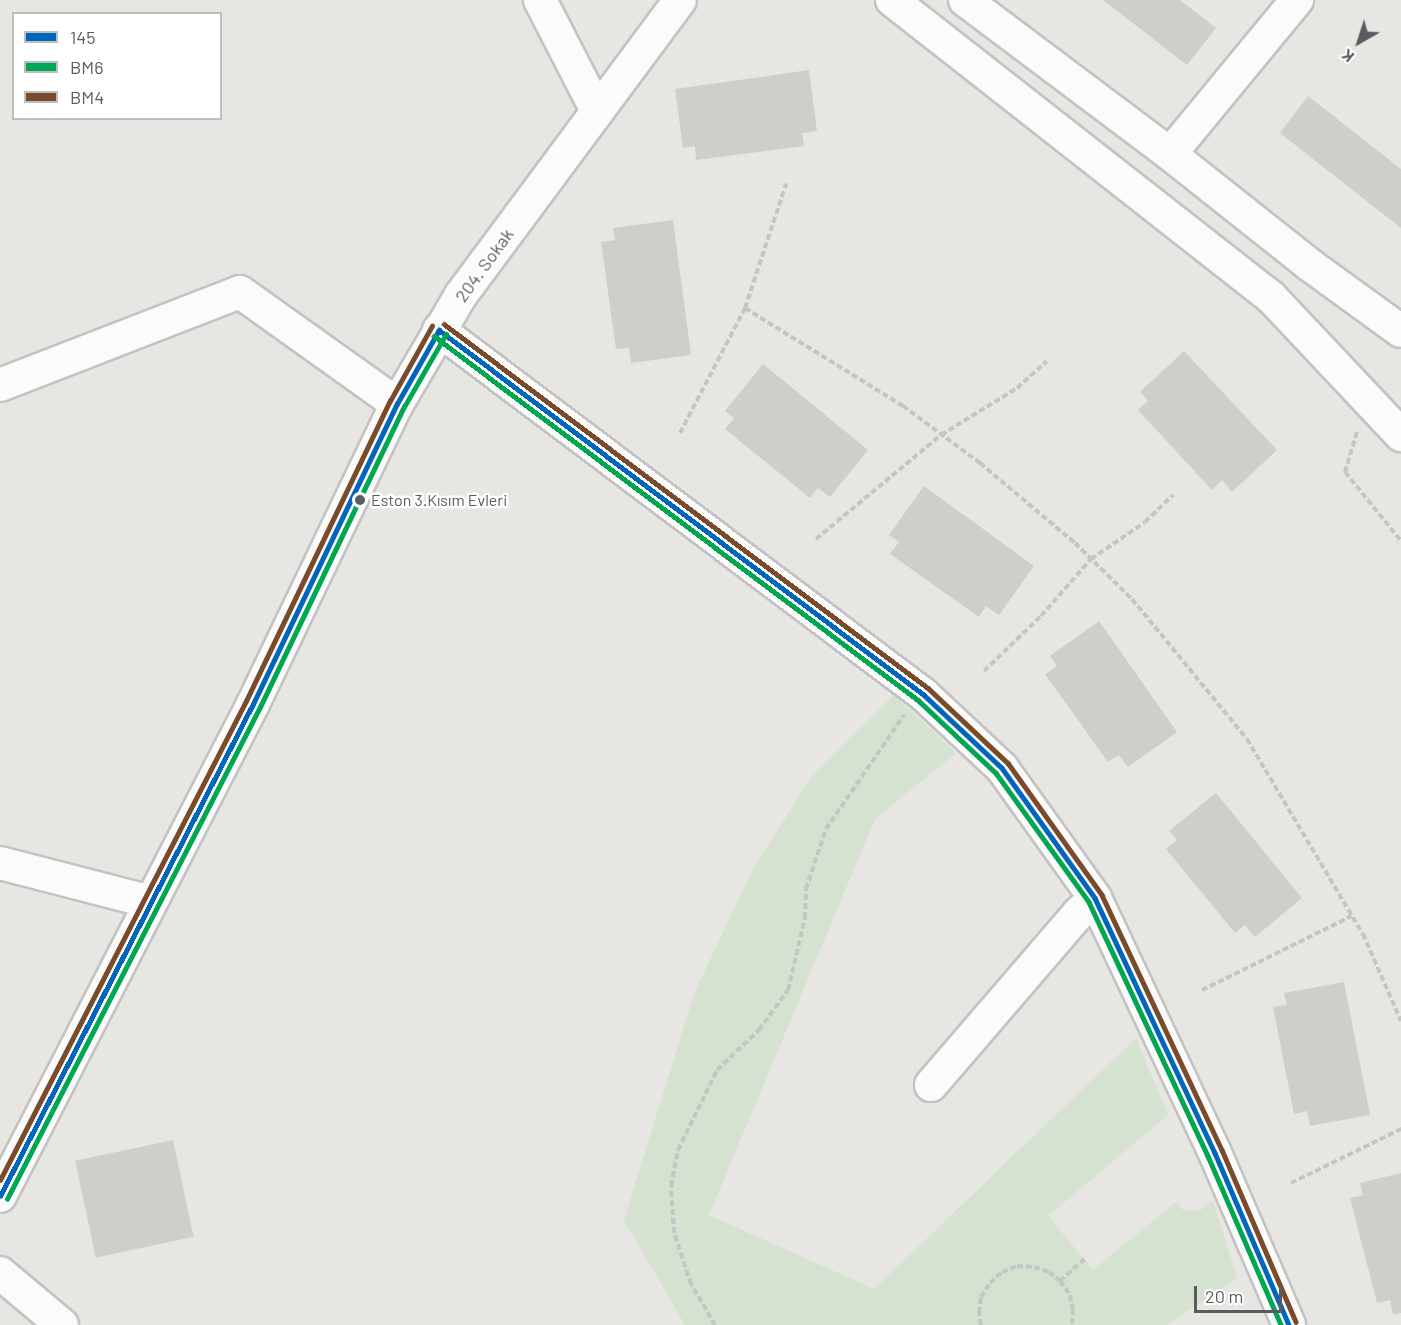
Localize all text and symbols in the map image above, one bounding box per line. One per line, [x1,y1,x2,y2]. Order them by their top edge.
legend [12,12,222,120]
north arrow [1329,12,1389,72]
text: 145 [70,26,95,48]
text: K [1337,46,1357,67]
text: BM6 [70,56,103,78]
text: BM4 [70,86,104,108]
street label: 204. Sokak [450,224,518,306]
place label: Eston 3.Kısım Evleri [371,490,507,510]
marker: Eston 3.Kısım Evleri [354,494,366,506]
scale bar [1197,1274,1286,1312]
text: 20 m [1205,1285,1243,1307]

